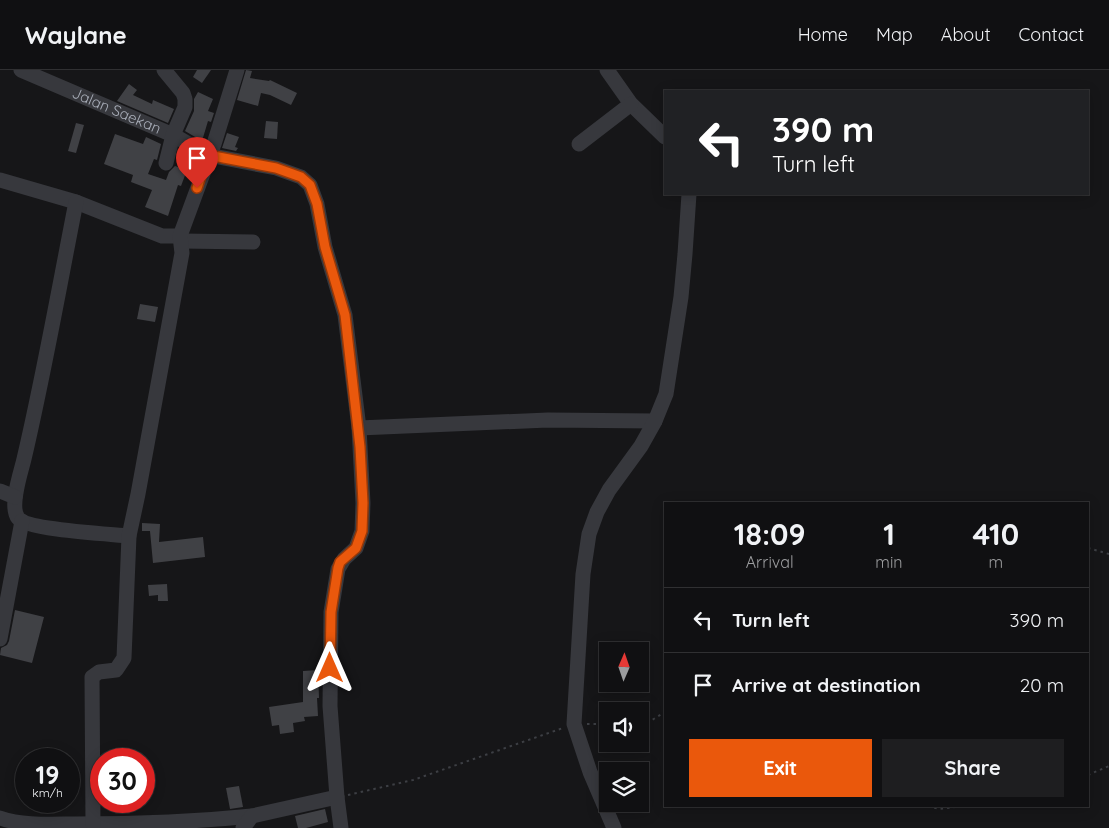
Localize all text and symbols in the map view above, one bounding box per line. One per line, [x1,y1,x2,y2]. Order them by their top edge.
text: Waylane [25,20,127,50]
text: Home [798,23,848,46]
text: Map [876,23,913,46]
text: About [941,23,991,46]
text: Contact [1019,23,1084,46]
street label: Jalan Saekan [70,83,164,138]
text: 390 m [772,107,874,151]
icon: left [689,110,754,175]
pin [176,137,218,188]
icon: arrive [183,144,211,172]
text: Turn left [772,150,855,178]
text: 18:09 [734,515,806,553]
text: 1 [883,515,895,553]
text: 410 [972,515,1019,553]
text: Arrival [746,552,794,572]
text: min [875,552,903,572]
text: m [989,552,1003,572]
icon: left [689,606,717,634]
text: Turn left [732,608,810,632]
text: 390 m [1010,608,1064,632]
position arrow [303,641,355,693]
north arrow [599,642,649,692]
map controls [599,642,649,812]
icon: arrive [689,671,717,699]
text: Arrive at destination [732,673,921,697]
text: 20 m [1020,673,1064,697]
button: sound [599,702,649,752]
button: Exit [689,739,872,797]
button: Share [882,739,1064,797]
speed limit sign: 30 [90,748,155,813]
text: 19 [36,759,59,790]
button: layers [599,762,649,812]
text: km/h [32,785,63,800]

